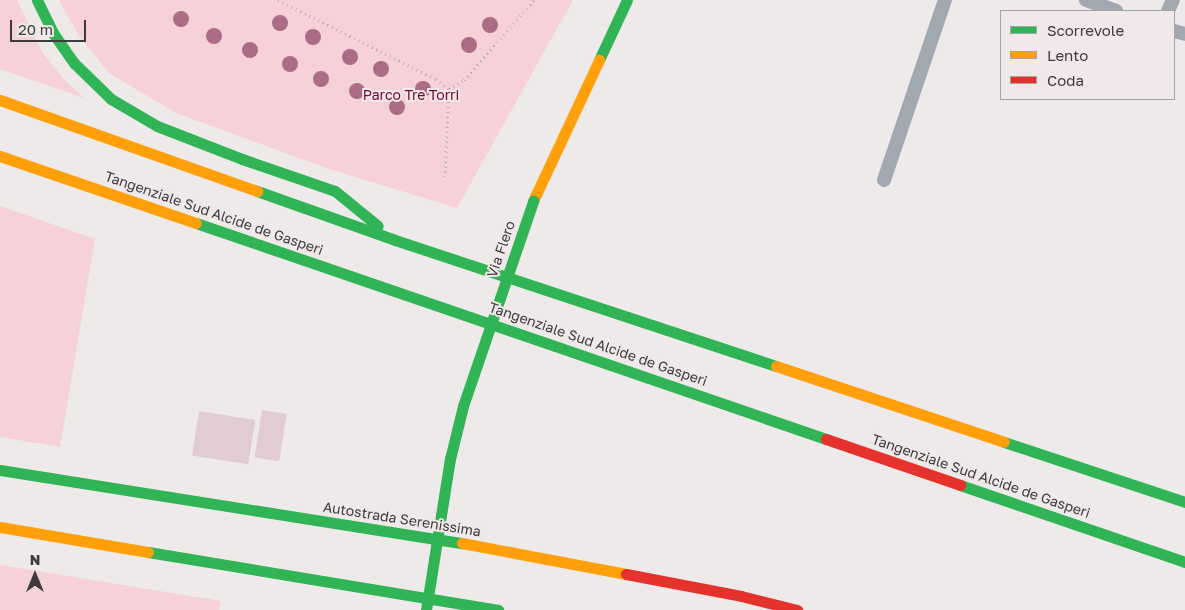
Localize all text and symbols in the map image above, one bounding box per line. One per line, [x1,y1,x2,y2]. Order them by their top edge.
scale bar [12,10,89,42]
legend [1000,10,1175,100]
text: 20 m [18,20,53,38]
text: Scorrevole [1047,21,1124,39]
text: Lento [1047,46,1088,64]
text: Coda [1047,71,1084,89]
park label: Parco Tre Torri [363,87,459,103]
street label: Tangenziale Sud Alcide de Gasperi [103,168,325,258]
street label: Via Flero [483,218,519,280]
street label: Tangenziale Sud Alcide de Gasperi [487,299,709,389]
street label: Tangenziale Sud Alcide de Gasperi [870,431,1092,521]
street label: Autostrada Serenissima [322,498,482,540]
north arrow [10,550,60,600]
text: N [30,551,40,568]

